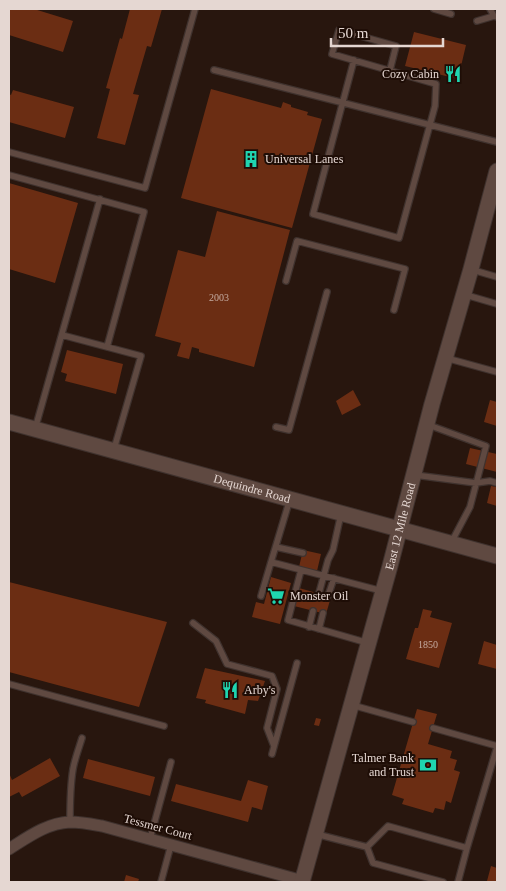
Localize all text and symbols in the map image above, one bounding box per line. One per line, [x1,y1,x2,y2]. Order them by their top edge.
scale bar [331,15,444,47]
text: 50 m [338,25,369,41]
restaurant icon: Cozy Cabin [443,64,463,84]
place label: Cozy Cabin [382,67,439,81]
building icon: Universal Lanes [241,149,261,169]
place label: Universal Lanes [265,152,344,166]
house number: 2003 [209,292,229,303]
street label: Dequindre Road [212,472,292,506]
street label: East 12 Mile Road [382,481,418,572]
supermarket icon: Monster Oil [266,586,286,606]
place label: Monster Oil [290,589,349,603]
house number: 1850 [418,639,438,650]
restaurant icon: Arby's [220,680,240,700]
place label: Arby's [244,683,276,697]
place label: Talmer Bank and Trust [352,751,415,779]
bank icon: Talmer Bank and Trust [418,755,438,775]
street label: Tessmer Court [122,811,194,843]

